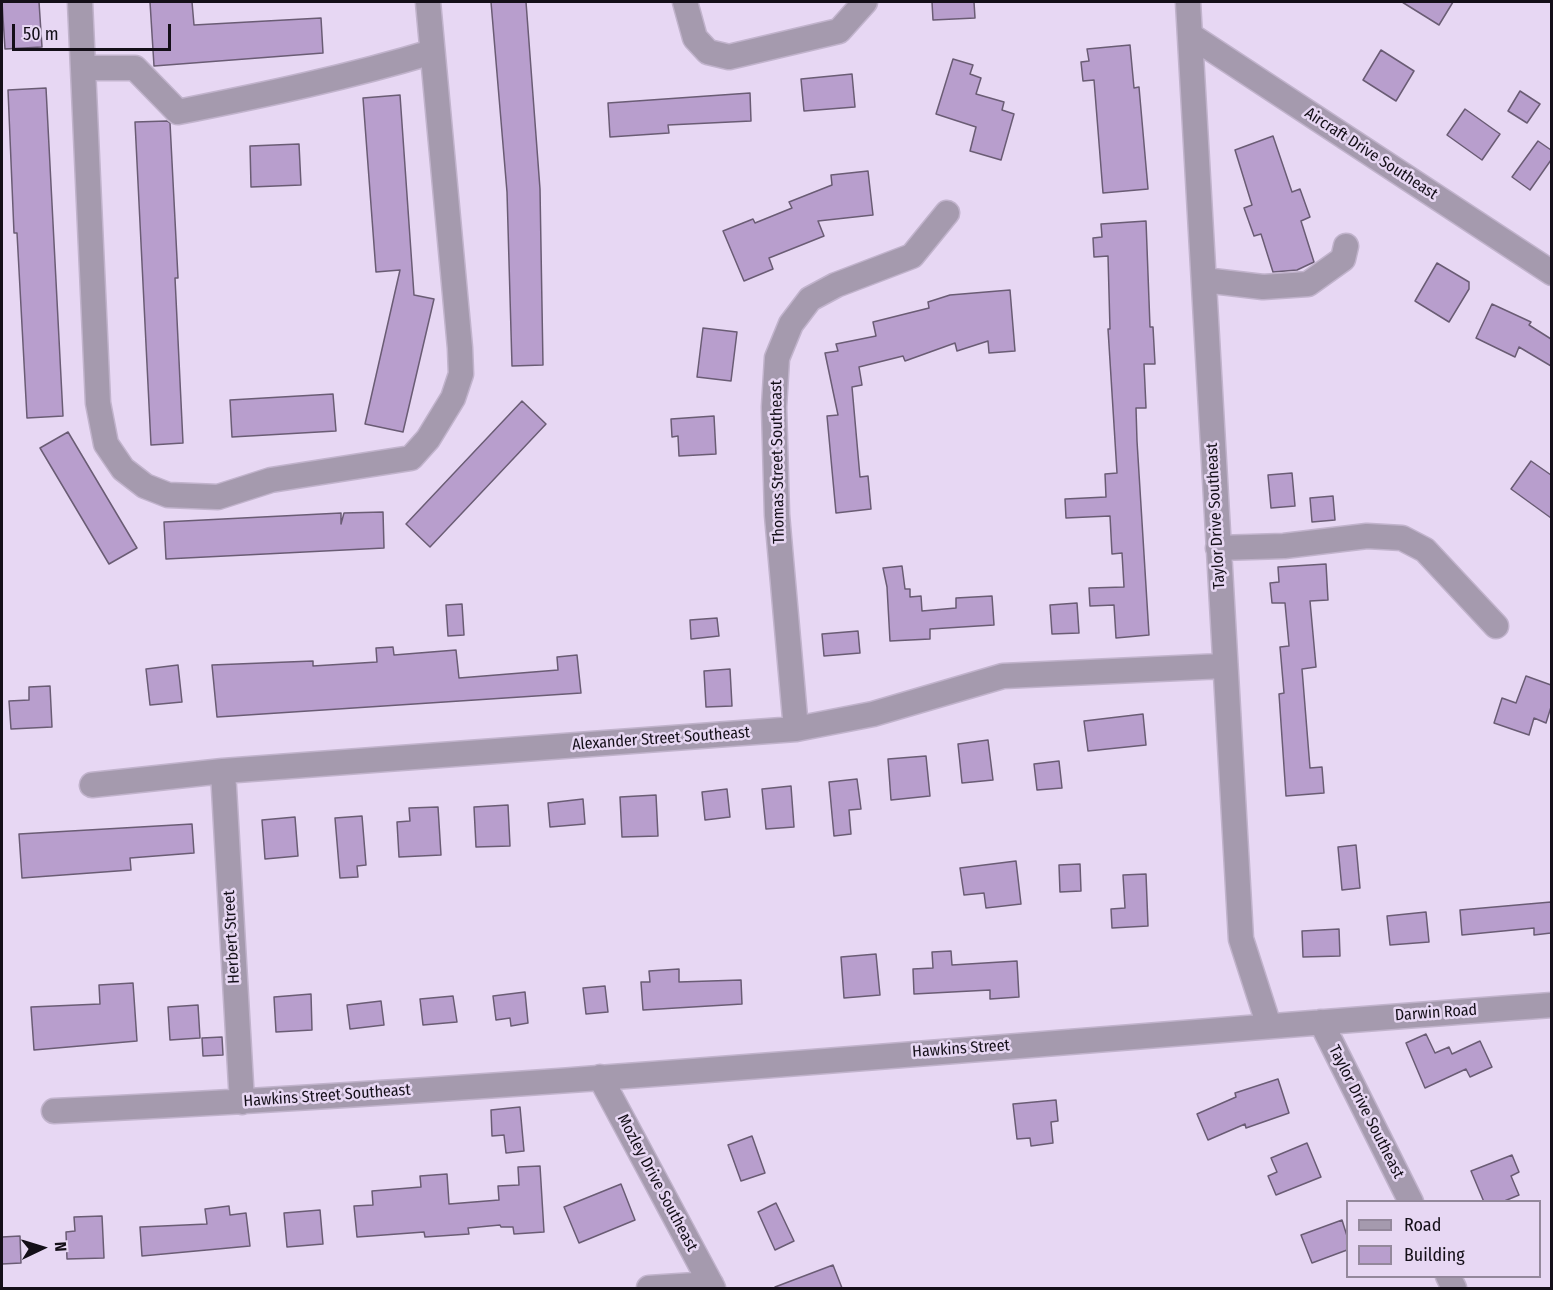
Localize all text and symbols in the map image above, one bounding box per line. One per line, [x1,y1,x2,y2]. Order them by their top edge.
scale bar [15,12,174,50]
text: 50 m [23,23,59,45]
street label: Aircraft Drive Southeast [1301,104,1441,204]
street label: Thomas Street Southeast [767,380,789,544]
street label: Taylor Drive Southeast [1203,442,1229,590]
street label: Alexander Street Southeast [571,723,751,755]
street label: Herbert Street [220,890,244,984]
street label: Darwin Road [1394,1001,1478,1025]
street label: Hawkins Street [912,1036,1010,1062]
street label: Taylor Drive Southeast [1324,1042,1408,1182]
street label: Hawkins Street Southeast [243,1081,411,1111]
street label: Mozley Drive Southeast [613,1111,701,1255]
legend [1346,1200,1541,1278]
text: Road [1404,1214,1441,1236]
north arrow [12,1218,72,1278]
text: N [51,1241,70,1252]
text: Building [1404,1244,1465,1266]

